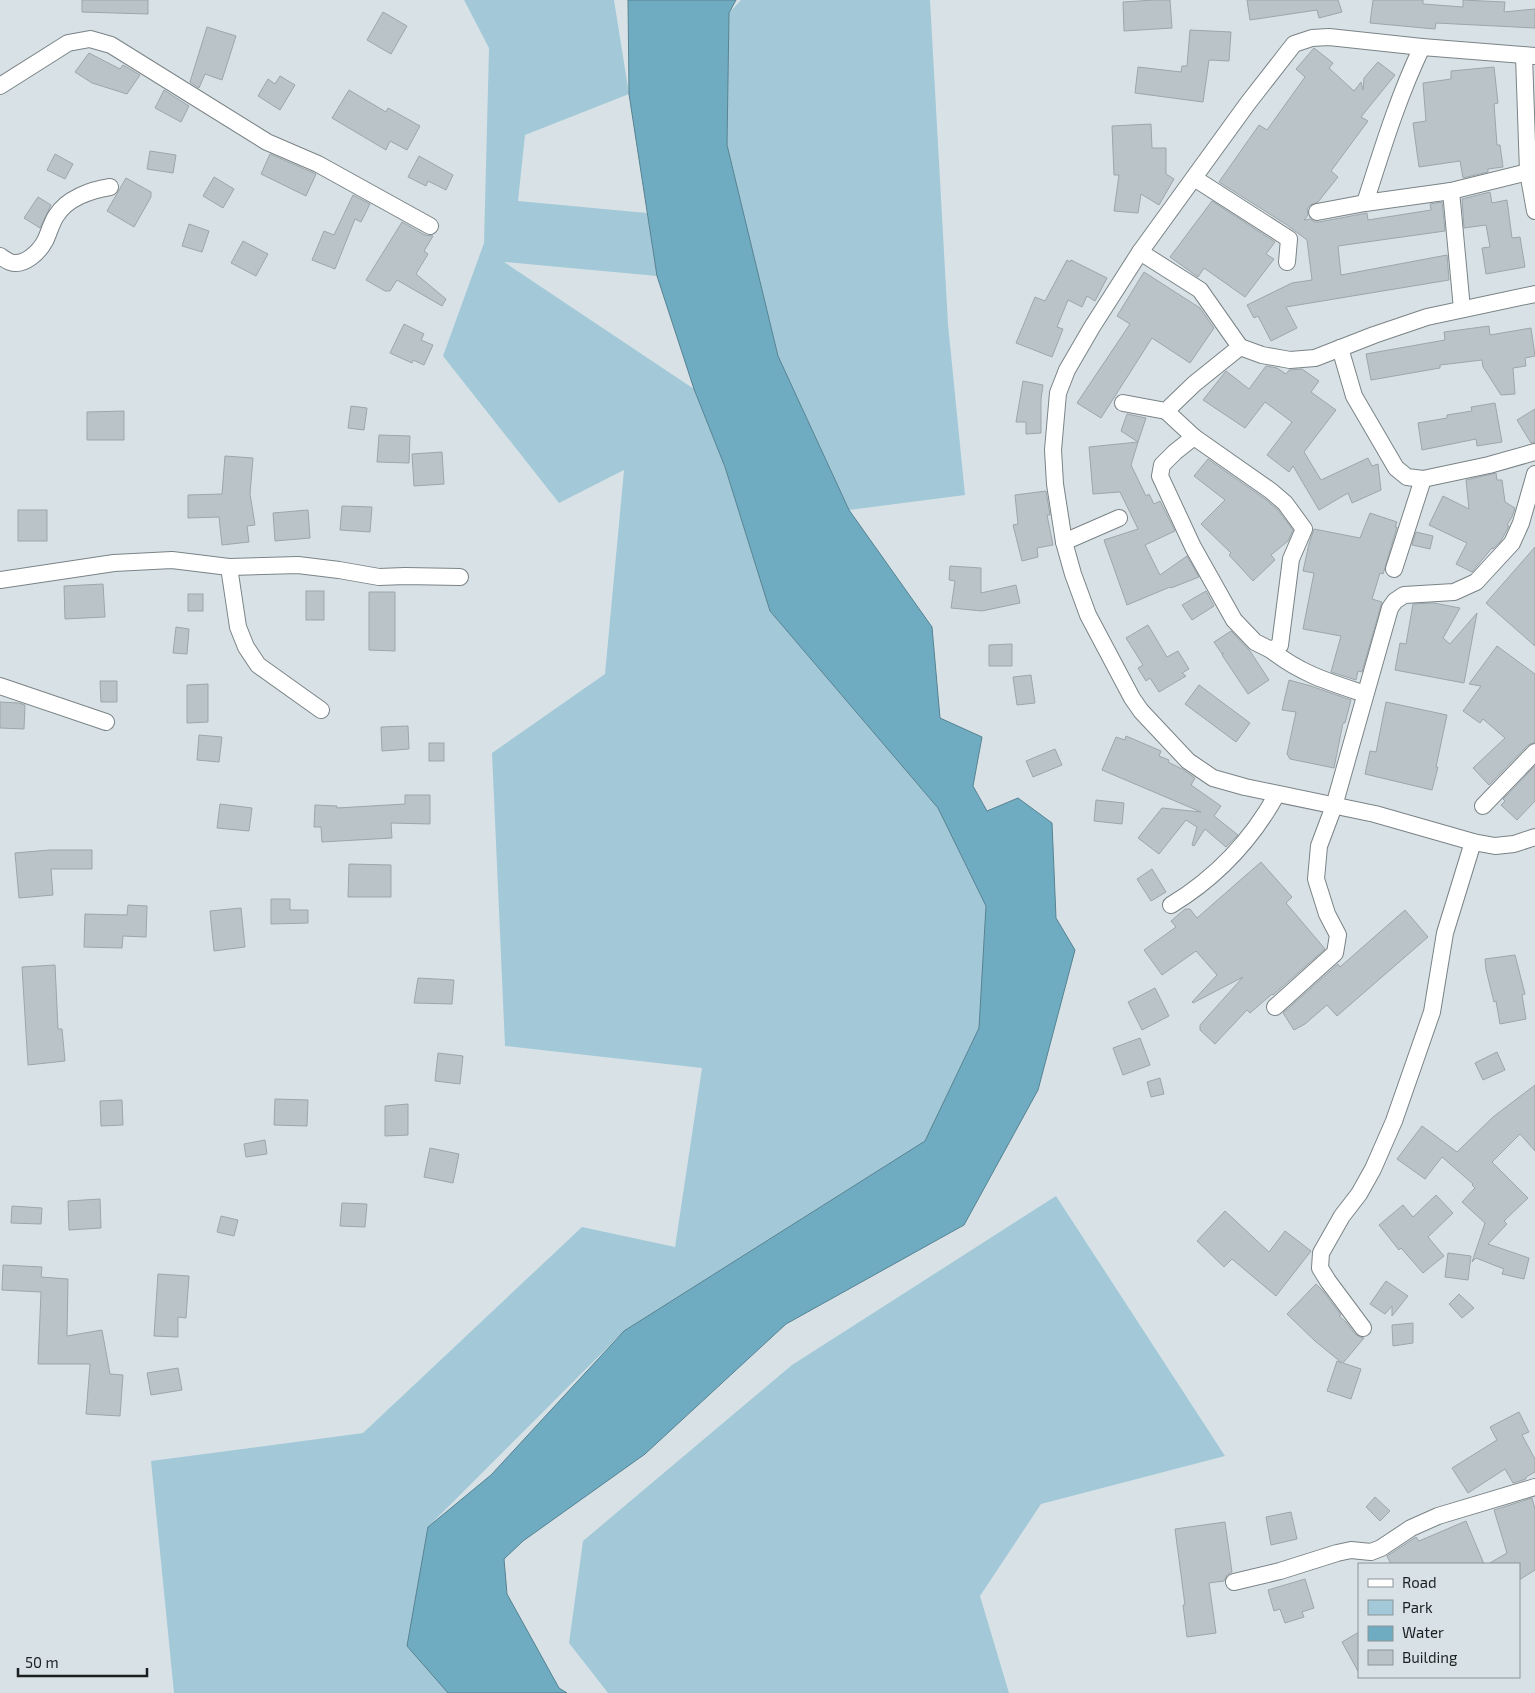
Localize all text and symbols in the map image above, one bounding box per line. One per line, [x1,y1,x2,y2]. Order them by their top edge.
legend [1358,1563,1520,1678]
text: Road [1402,1573,1437,1591]
text: Park [1402,1598,1433,1616]
text: Water [1402,1623,1444,1641]
scale bar [18,1646,146,1678]
text: Building [1402,1648,1458,1666]
text: 50 m [25,1653,59,1671]

